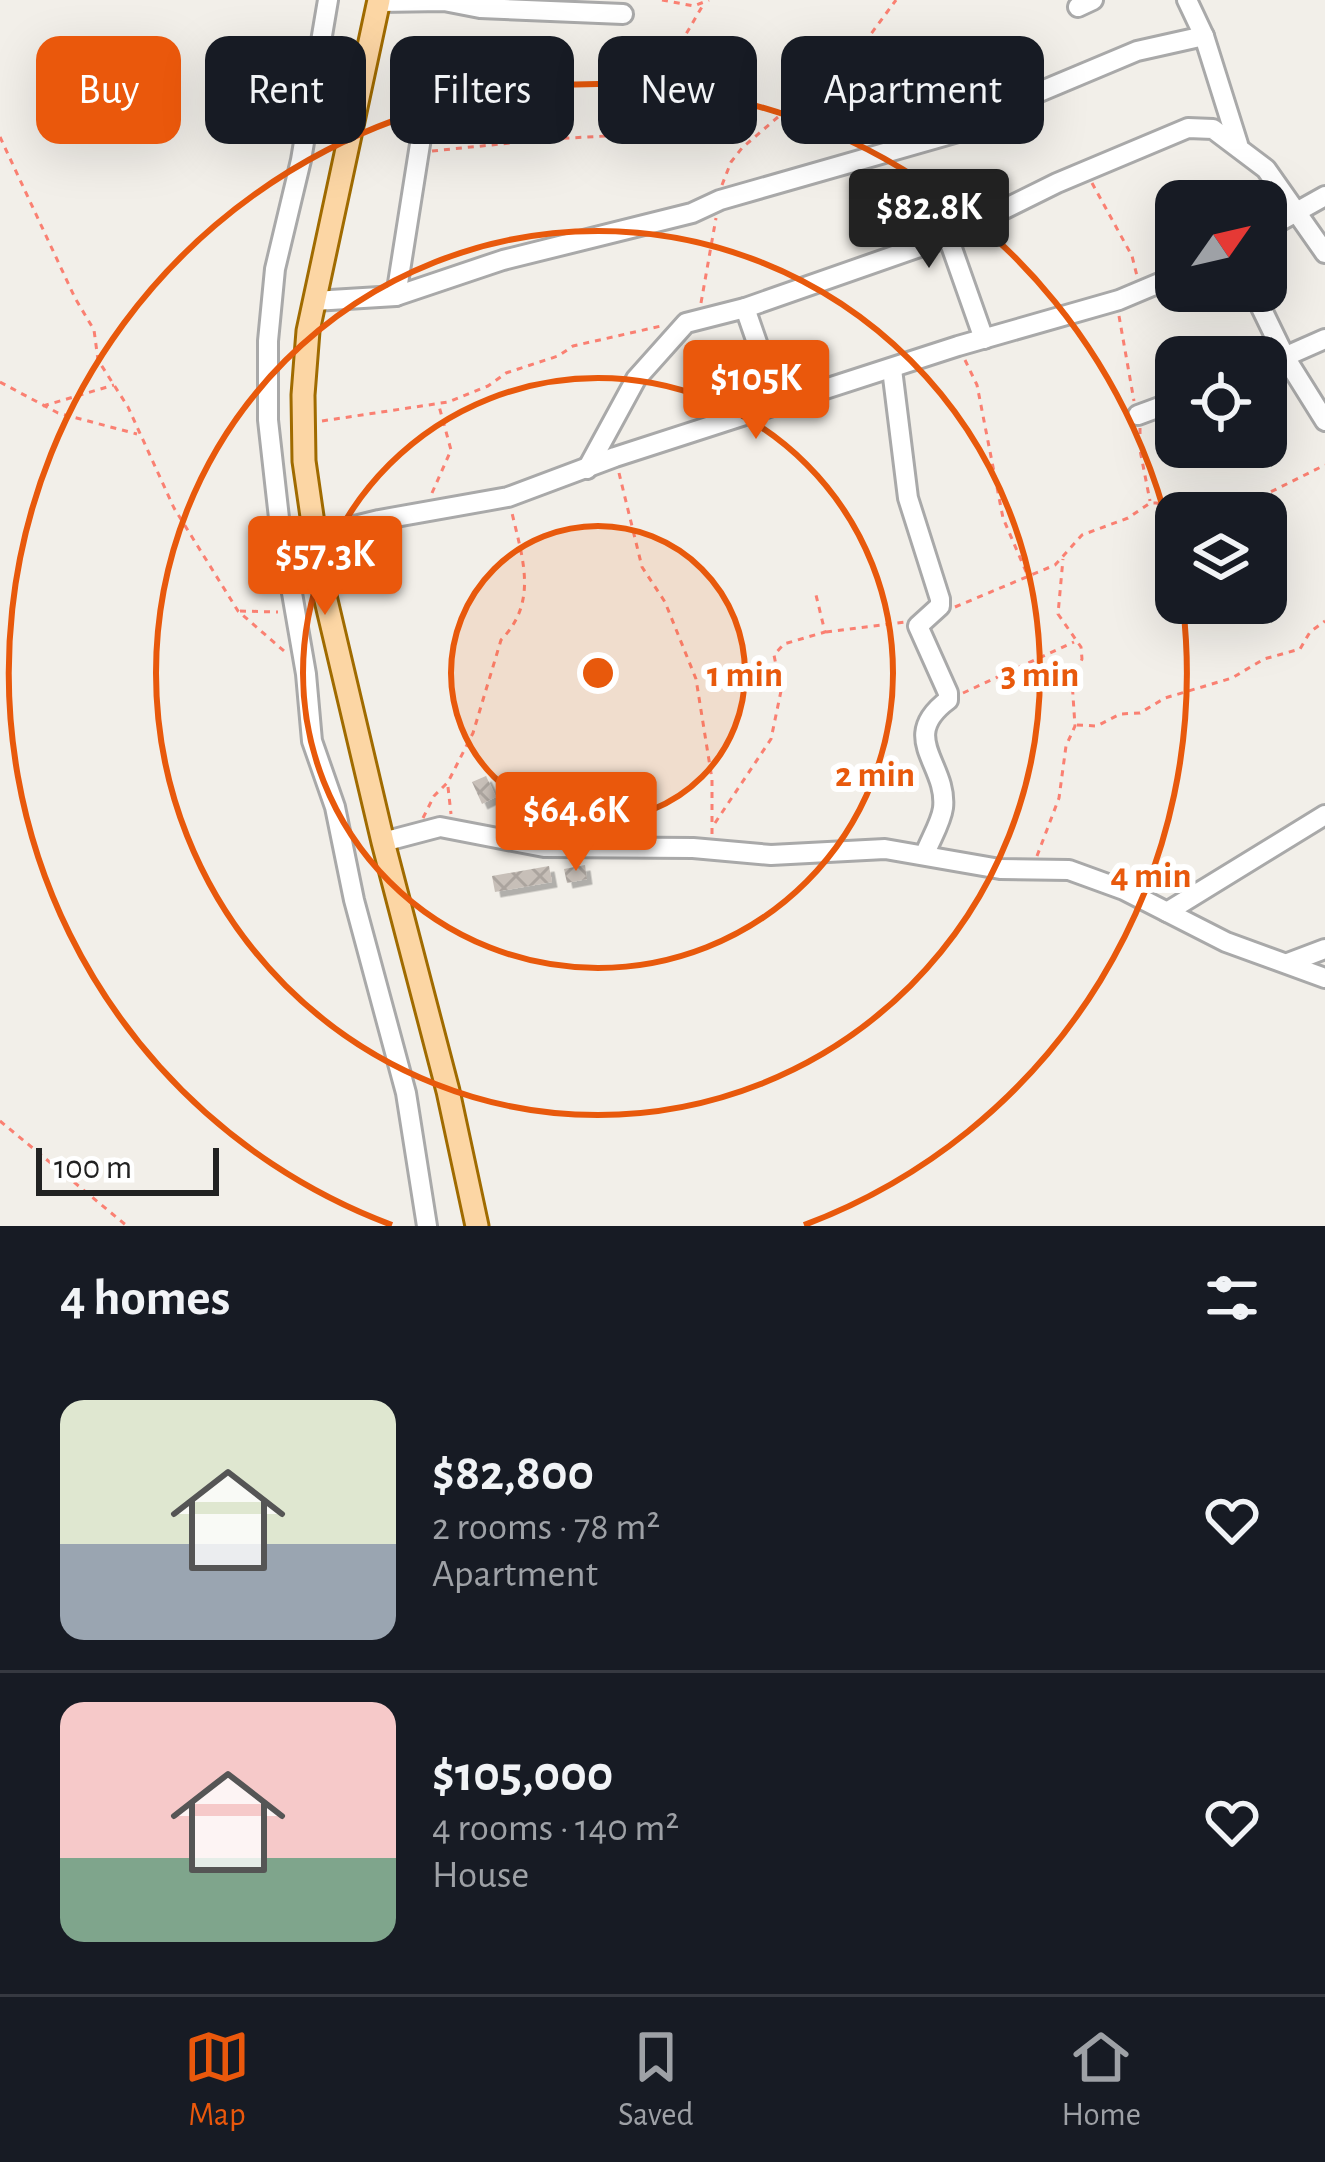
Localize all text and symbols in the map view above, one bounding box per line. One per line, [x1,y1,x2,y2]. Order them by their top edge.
chip: Buy [36,36,181,144]
chip: Rent [205,36,366,144]
chip: Filters [390,36,574,144]
chip: New [598,36,757,144]
chip: Apartment [781,36,1044,144]
pin: $82.8K [831,169,1027,271]
north arrow [1155,180,1287,312]
map controls [1155,180,1287,624]
text: $82.8K [876,188,982,227]
button: locate [1155,336,1287,468]
pin: $105K [672,340,840,442]
text: $105K [710,359,802,398]
button: layers [1155,492,1287,624]
pin: $57.3K [227,516,423,618]
text: $57.3K [275,535,375,574]
centre of rings [577,652,619,694]
text: 1 min [707,657,783,693]
text: 3 min [1001,657,1079,693]
text: 2 min [835,757,915,793]
pin: $64.6K [478,772,674,874]
text: $64.6K [523,791,629,830]
text: 4 min [1110,858,1192,894]
scale bar [36,1142,219,1195]
text: 100 m [54,1152,132,1185]
icon: filters [1199,1265,1265,1331]
text: 4 homes [60,1273,230,1324]
icon: home [156,1448,300,1592]
text: $82,800 [432,1448,594,1499]
icon: heart [1199,1487,1265,1553]
text: 2 rooms · 78 m² [432,1508,660,1547]
text: Apartment [432,1555,598,1594]
text: $105,000 [432,1749,613,1800]
icon: home [156,1750,300,1894]
icon: heart [1199,1789,1265,1855]
text: 4 rooms · 140 m² [432,1809,679,1848]
text: House [432,1856,529,1895]
tab: Map [184,2024,250,2136]
tab: Saved [618,2024,694,2136]
tab: Home [1062,2024,1141,2136]

